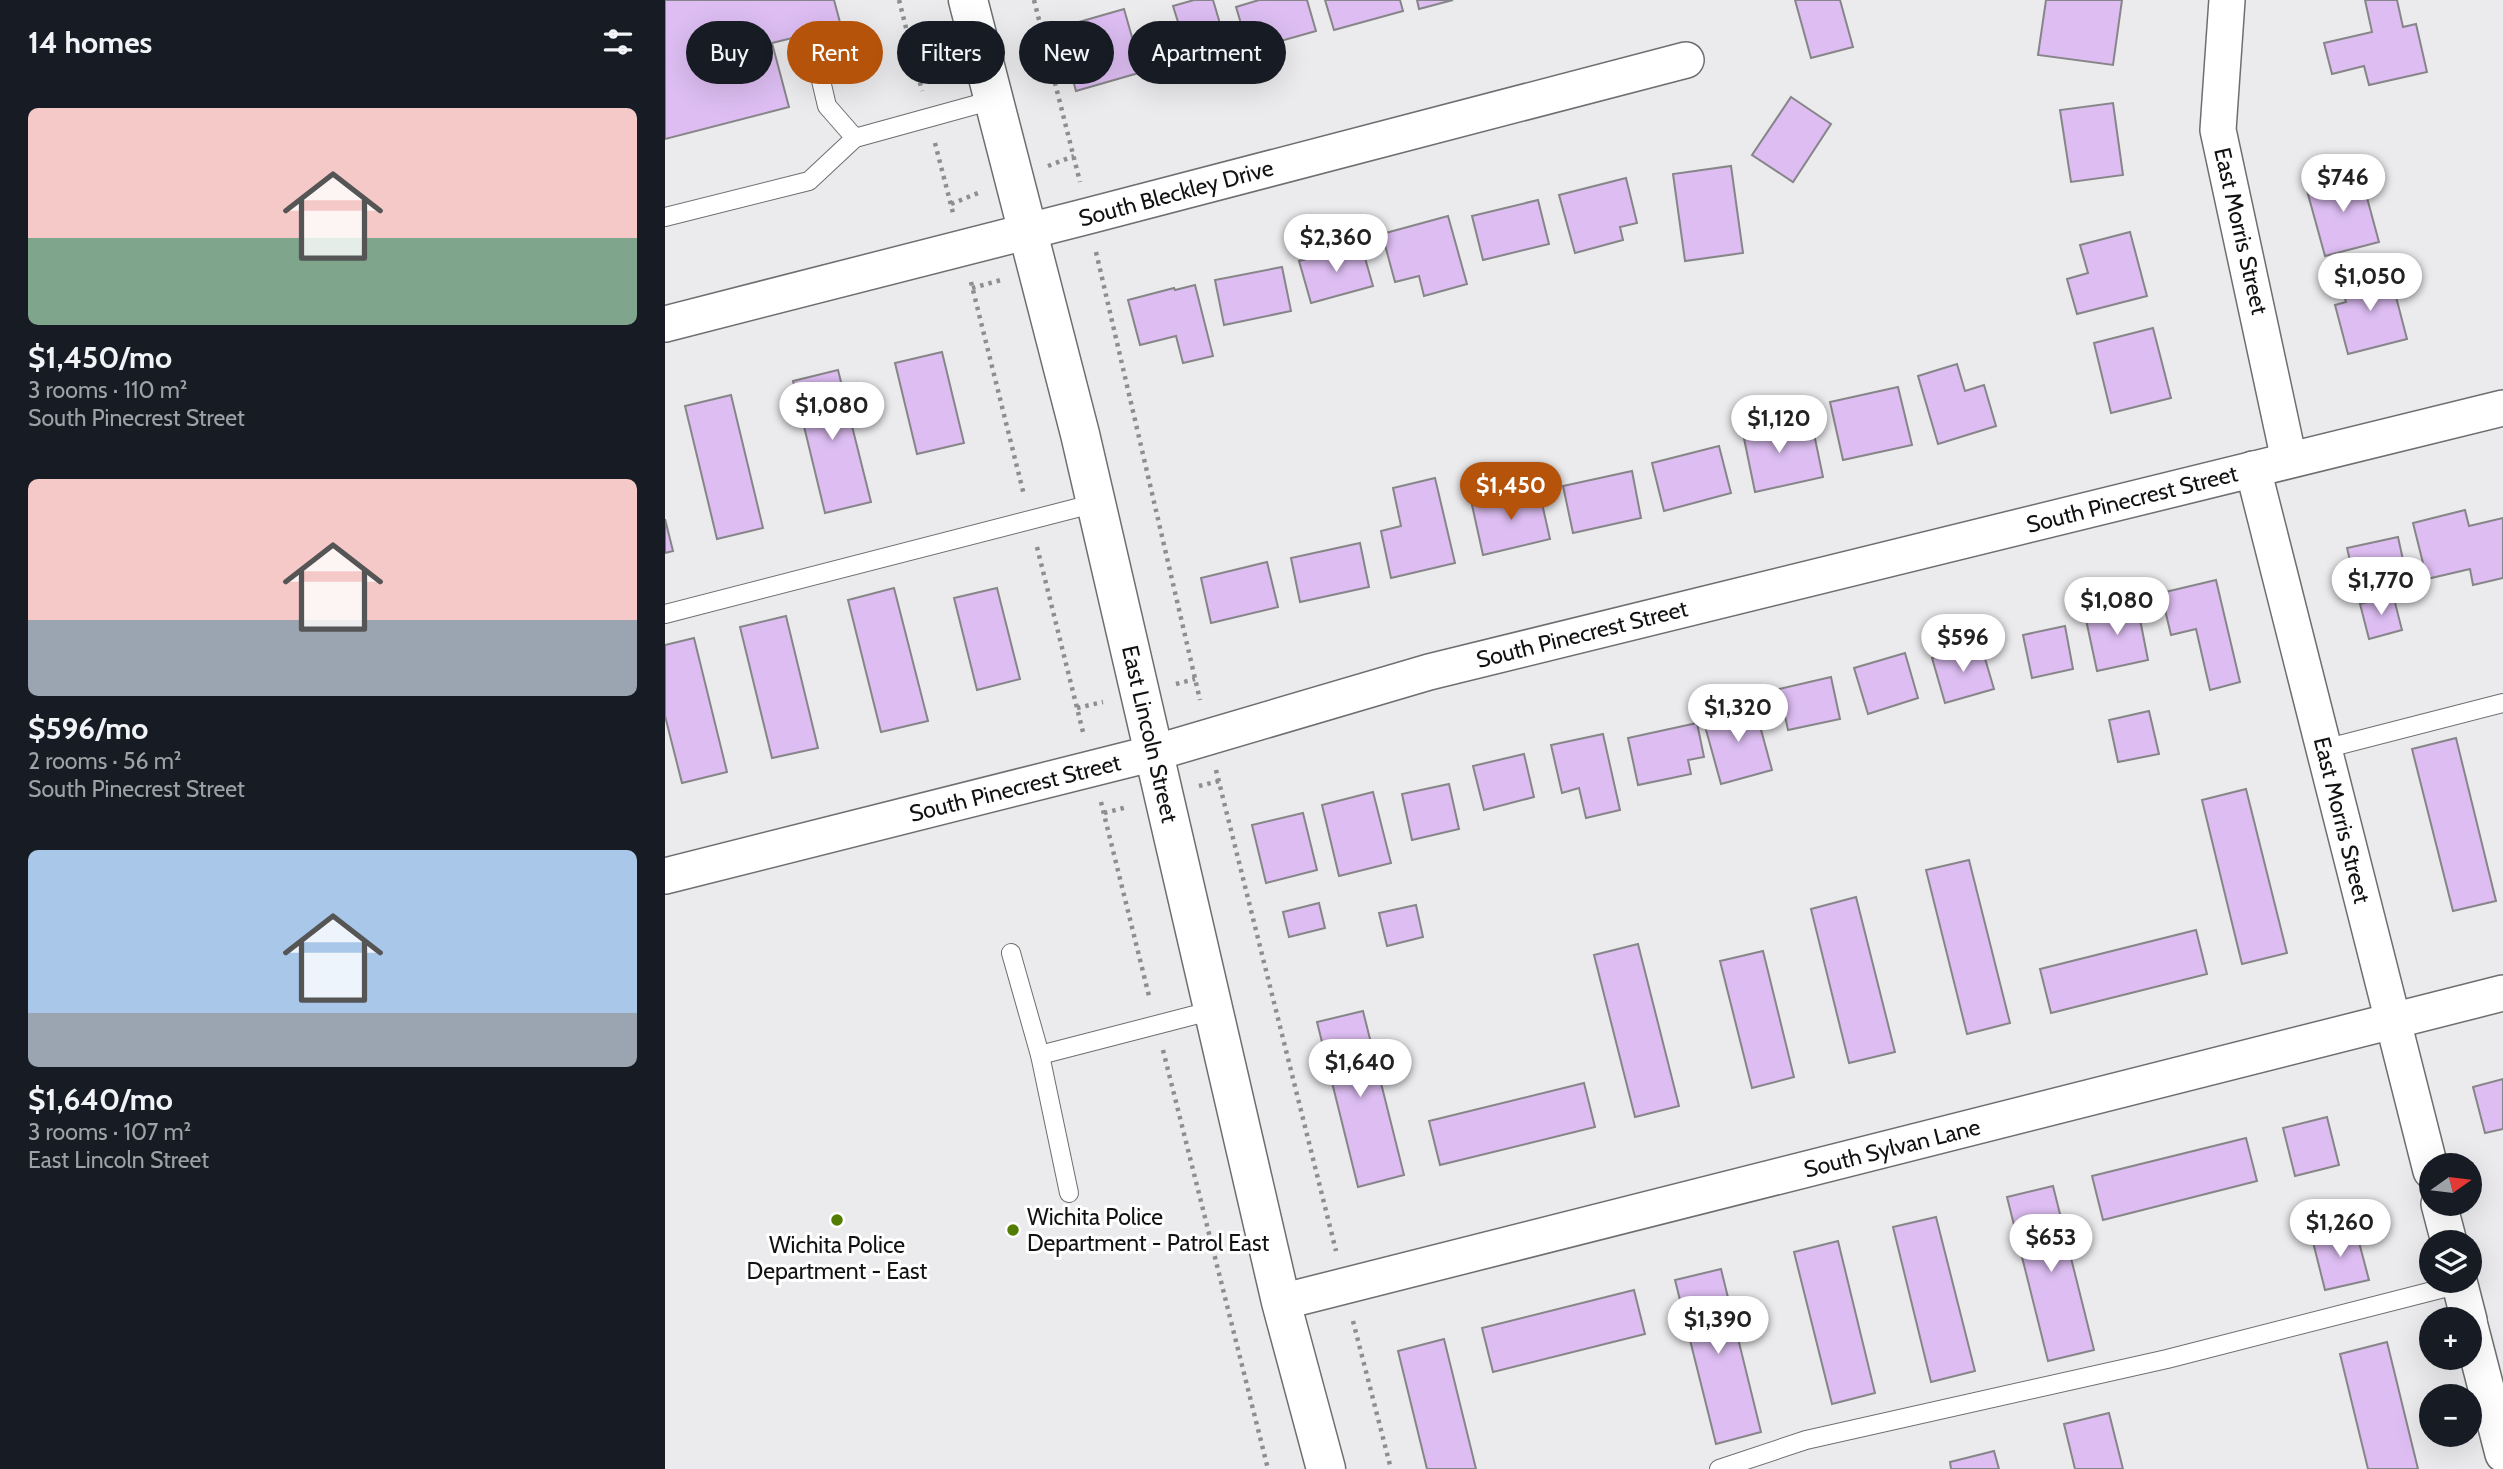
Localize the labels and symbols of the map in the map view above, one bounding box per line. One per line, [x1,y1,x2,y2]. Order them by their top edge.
street label: East Morris Street [2208,145,2274,317]
street label: South Bleckley Drive [1076,153,1277,232]
pin: $746 [2302,154,2384,214]
pin: $2,360 [1279,215,1393,274]
pin: $1,050 [2313,254,2427,313]
pin: $1,080 [775,382,889,442]
pin: $1,120 [1722,396,1836,455]
street label: South Pinecrest Street [2023,459,2241,539]
pin: $1,450 [1454,462,1568,522]
pin: $1,770 [2324,558,2438,617]
pin: $1,080 [2060,578,2174,637]
street label: South Pinecrest Street [1473,594,1691,674]
pin: $596 [1922,614,2004,674]
street label: East Lincoln Street [1116,643,1184,826]
pin: $1,320 [1681,684,1795,744]
street label: East Morris Street [2308,734,2376,906]
street label: South Pinecrest Street [906,748,1124,828]
pin: $1,640 [1303,1040,1417,1099]
street label: South Sylvan Lane [1801,1112,1983,1183]
north arrow [2419,1153,2481,1216]
pin: $1,260 [2283,1200,2397,1259]
place label: Wichita Police Department - Patrol East [1027,1203,1270,1257]
marker: Wichita Police Department - East [829,1212,845,1228]
pin: $653 [2010,1214,2092,1274]
marker: Wichita Police Department - Patrol East [1005,1222,1021,1238]
place label: Wichita Police Department - East [747,1231,928,1285]
pin: $1,390 [1661,1296,1775,1356]

